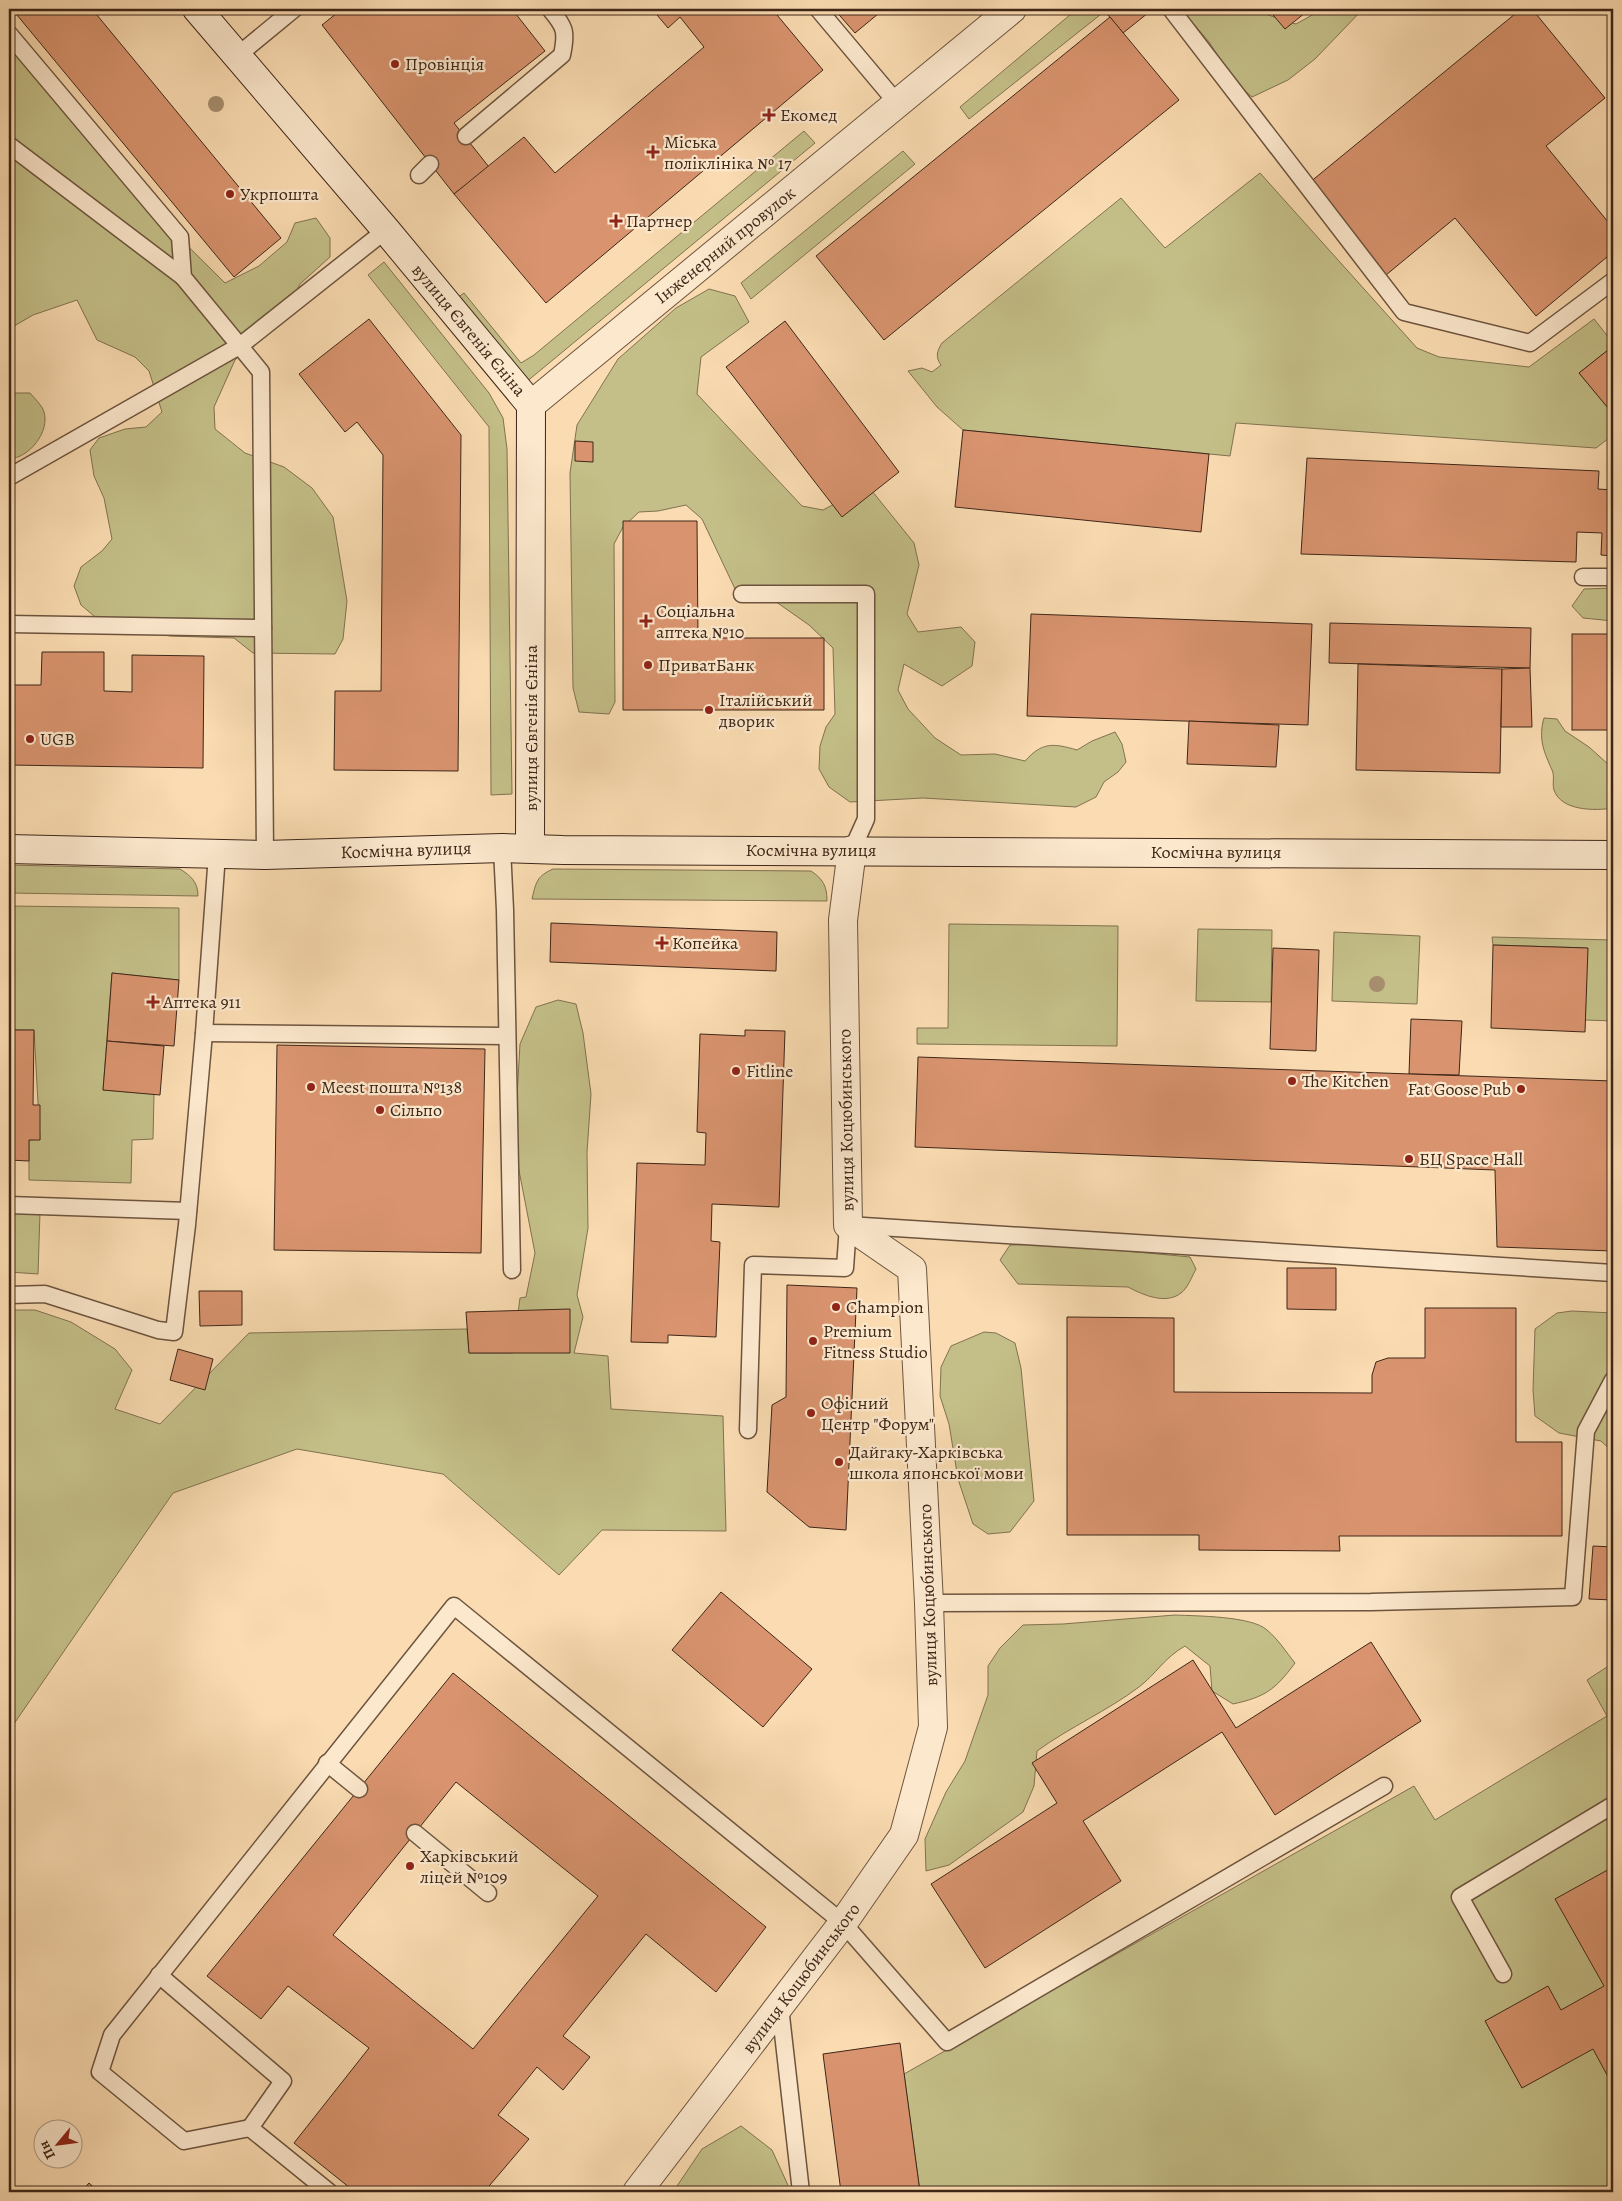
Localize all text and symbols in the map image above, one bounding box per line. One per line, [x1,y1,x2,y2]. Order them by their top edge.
place label: Провінція [405,52,484,76]
marker: Провінція [389,58,401,70]
place label: Екомед [780,103,837,127]
marker: Екомед [762,108,776,122]
place label: Міська поліклініка № 17 [664,130,792,175]
marker: Міська поліклініка № 17 [646,145,660,159]
street label: Інженерний провулок [650,181,800,309]
place label: Укрпошта [240,182,320,206]
marker: Укрпошта [224,188,236,200]
place label: Партнер [626,209,692,233]
marker: Партнер [610,215,622,227]
street label: вулиця Євгенія Єніна [406,259,532,402]
place label: Соціальна аптека №10 [656,599,744,644]
marker: Соціальна аптека №10 [640,615,652,627]
street label: вулиця Євгенія Єніна [519,644,543,811]
place label: ПриватБанк [658,653,754,677]
marker: ПриватБанк [642,659,654,671]
place label: Італійський дворик [718,688,812,733]
marker: Італійський дворик [703,704,715,716]
place label: UGB [40,727,75,751]
marker: UGB [24,733,36,745]
street label: Космічна вулиця [340,836,472,864]
street label: Космічна вулиця [746,838,876,862]
street label: Космічна вулиця [1151,840,1281,864]
place label: Копейка [672,931,739,955]
marker: Копейка [656,937,668,949]
place label: Аптека 911 [162,990,241,1014]
marker: Аптека 911 [147,996,159,1008]
street label: вулиця Коцюбинського [832,1029,860,1211]
place label: Fitline [746,1059,793,1083]
marker: Fitline [730,1065,742,1077]
place label: The Kitchen [1302,1069,1389,1093]
place label: Meest пошта №138 [321,1075,462,1099]
marker: The Kitchen [1286,1075,1298,1087]
place label: Fat Goose Pub [1407,1077,1511,1101]
marker: Meest пошта №138 [305,1081,317,1093]
marker: Fat Goose Pub [1515,1083,1527,1095]
place label: Сільпо [390,1098,442,1122]
marker: Сільпо [374,1104,386,1116]
place label: БЦ Space Hall [1419,1147,1524,1171]
marker: БЦ Space Hall [1403,1153,1415,1165]
place label: Champion [846,1295,924,1319]
marker: Champion [830,1301,842,1313]
place label: Premium Fitness Studio [823,1319,928,1364]
marker: Premium Fitness Studio [807,1335,819,1347]
place label: Офісний Центр "Форум" [821,1391,934,1436]
marker: Офісний Центр "Форум" [805,1407,817,1419]
place label: Дайгаку-Харківська школа японської мови [849,1440,1024,1485]
marker: Дайгаку-Харківська школа японської мови [833,1456,845,1468]
street label: вулиця Коцюбинського [913,1503,943,1687]
place label: Харківський ліцей №109 [420,1844,518,1889]
marker: Харківський ліцей №109 [404,1860,416,1872]
street label: вулиця Коцюбинського [736,1898,866,2058]
north arrow [32,2118,82,2168]
text: Пн [34,2137,60,2163]

